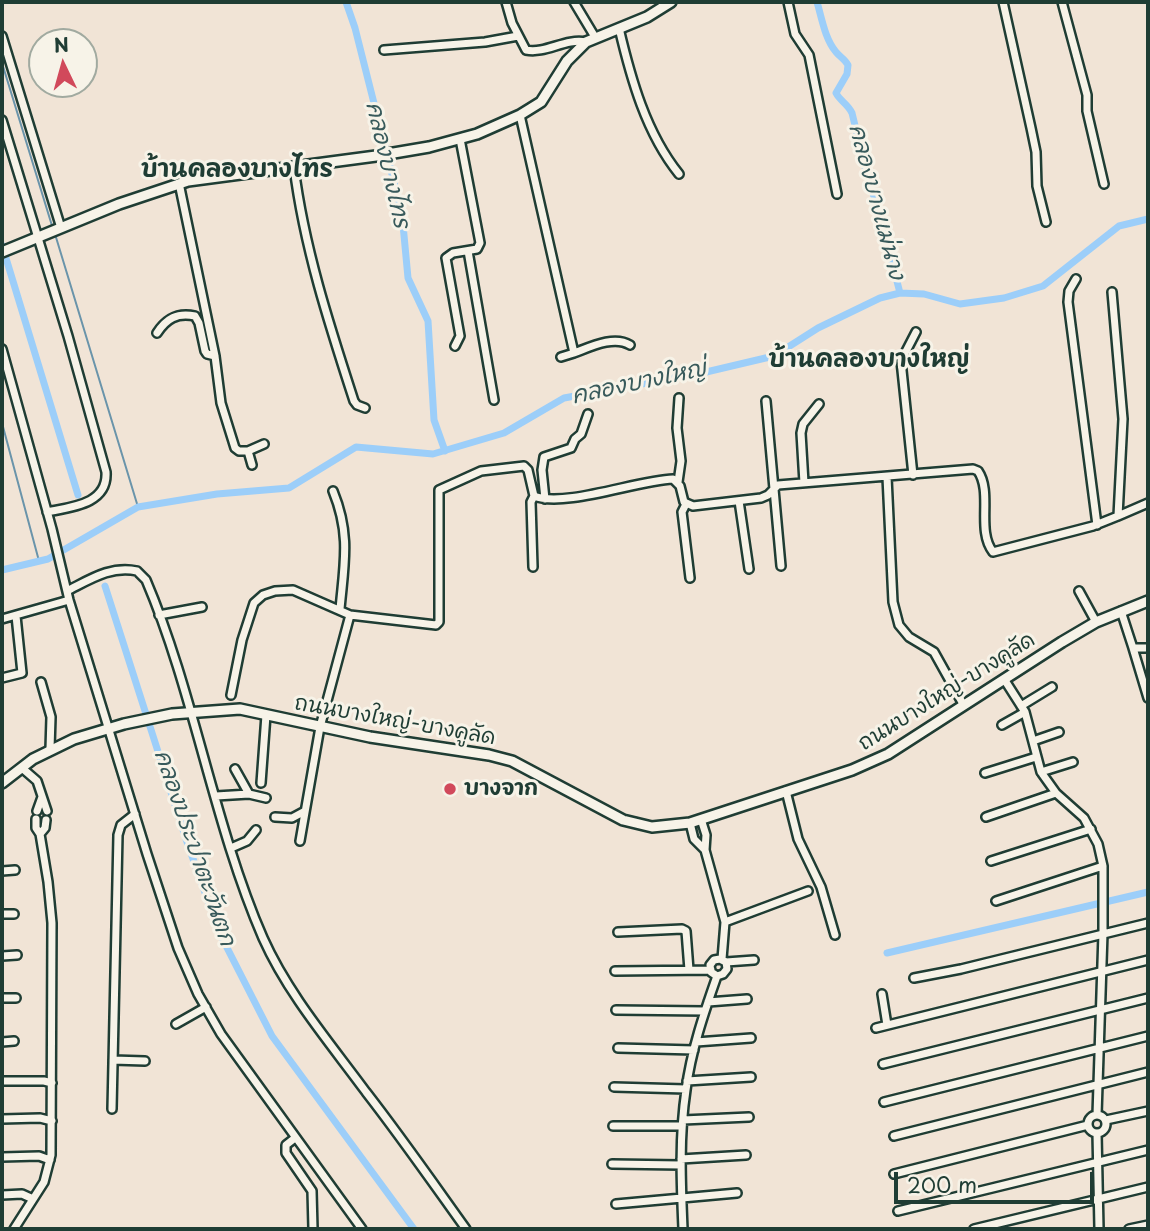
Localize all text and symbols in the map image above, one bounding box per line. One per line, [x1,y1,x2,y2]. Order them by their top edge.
north arrow [28,28,98,98]
text: N [53,29,70,59]
water label: คลองบางไทร [359,99,415,231]
water label: คลองบางแม่นาง [842,121,910,283]
district label: บ้านคลองบางไทร [141,156,333,184]
district label: บ้านคลองบางใหญ่ [768,346,970,374]
water label: คลองบางใหญ่ [569,355,709,411]
street label: ถนนบางใหญ่-บางคูลัด [854,627,1040,757]
street label: ถนนบางใหญ่-บางคูลัด [293,691,497,751]
water label: คลองประปาตะวันตก [148,746,240,950]
place label: บางจาก [464,776,538,802]
marker: บางจาก [442,781,458,797]
scale bar [898,1158,1098,1202]
text: 200 m [907,1168,977,1200]

